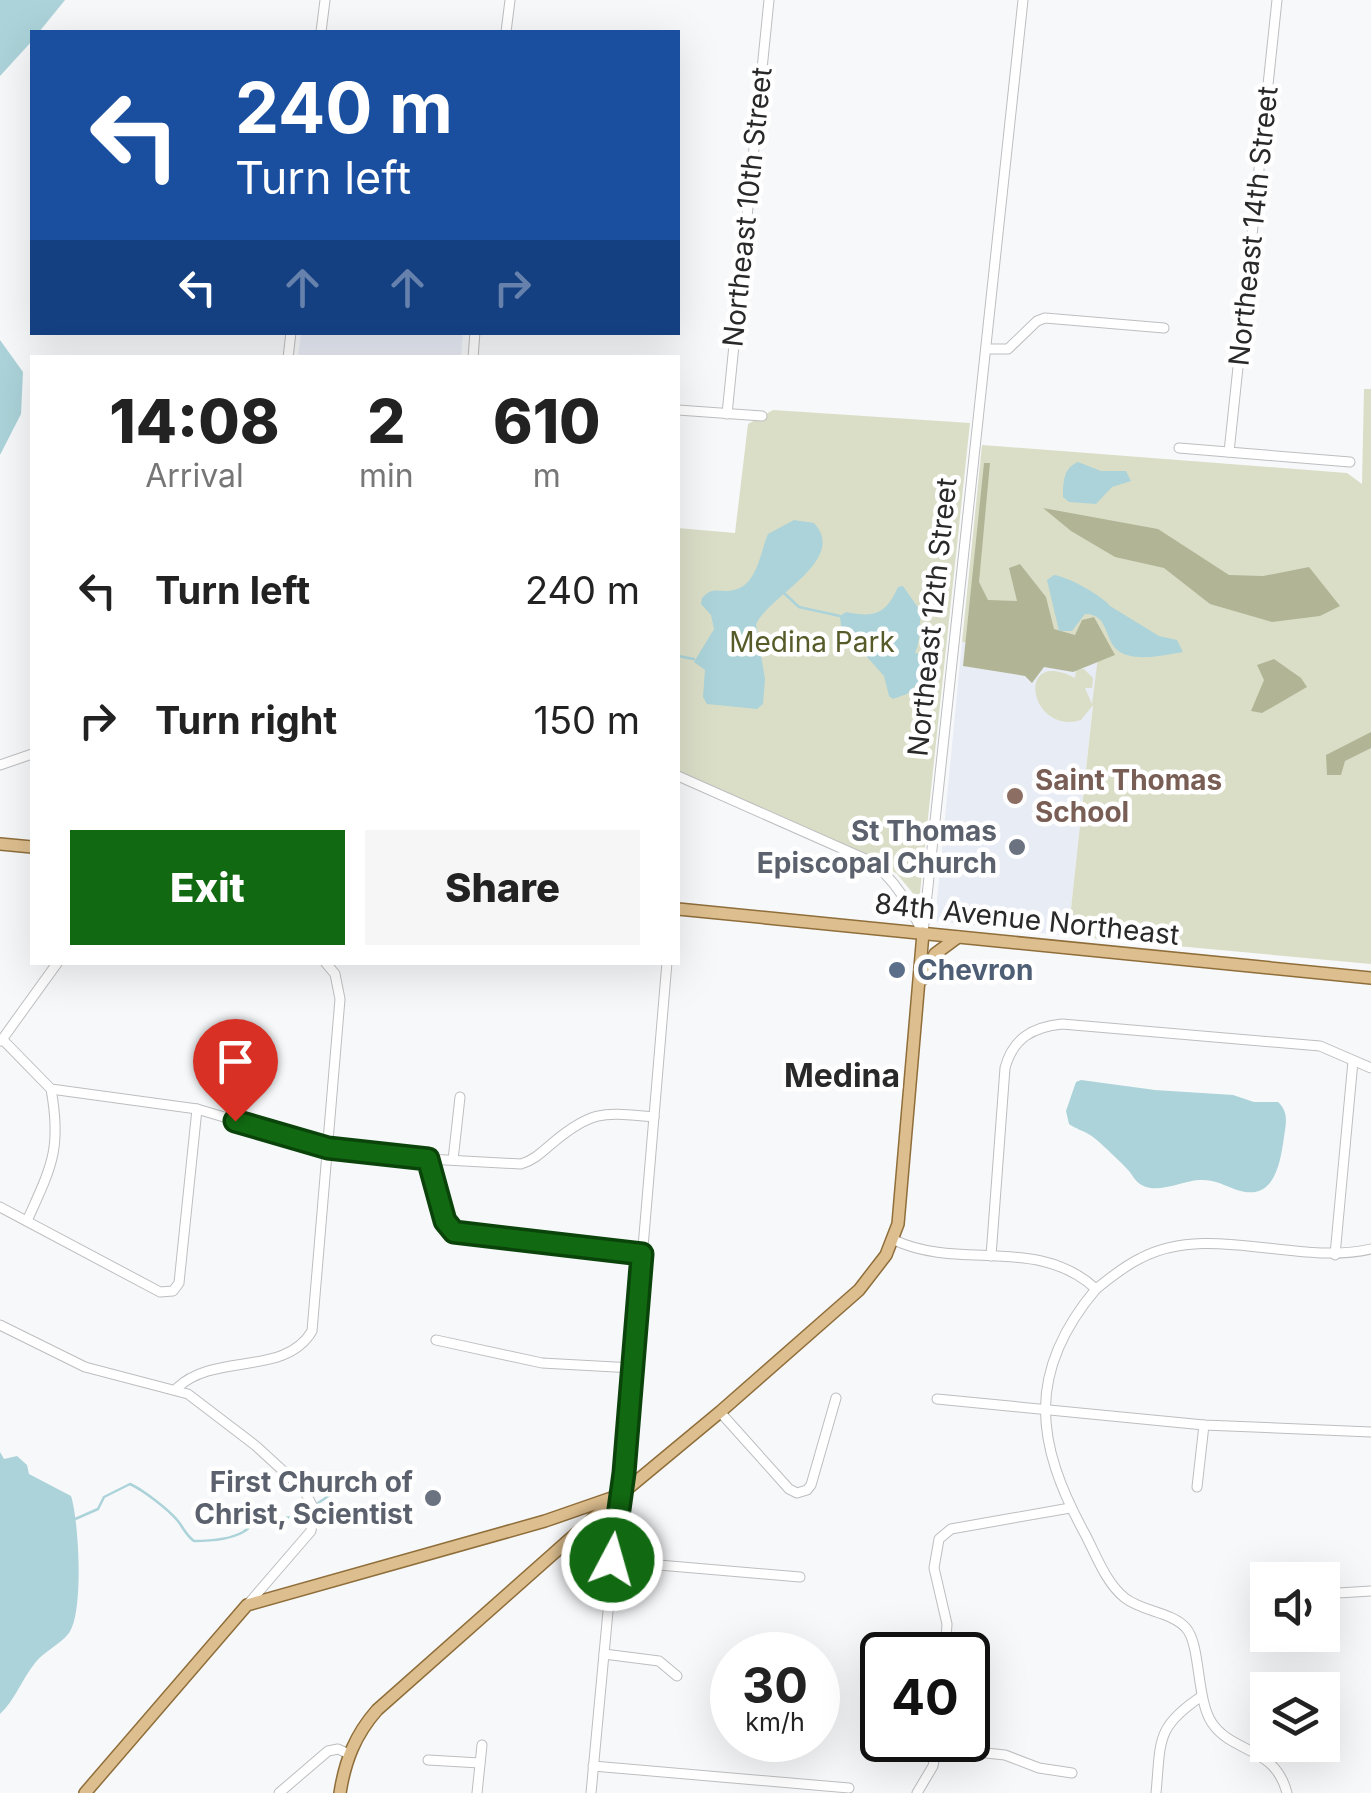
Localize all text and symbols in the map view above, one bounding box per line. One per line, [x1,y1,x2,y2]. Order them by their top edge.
text: 240 m [235,65,453,150]
street label: Northeast 10th Street [715,66,779,348]
icon: left [70,70,200,200]
street label: Northeast 14th Street [1221,85,1285,367]
text: Turn left [235,150,411,205]
icon: left [170,260,225,315]
icon: ahead [275,260,330,315]
icon: ahead [380,260,435,315]
icon: right [485,260,540,315]
text: 14:08 [109,385,280,457]
text: 2 [367,385,405,457]
text: 610 [493,385,601,457]
text: Arrival [145,456,244,495]
text: min [359,456,414,495]
text: m [533,456,561,495]
street label: Northeast 12th Street [900,476,964,758]
icon: left [70,563,125,618]
text: Turn left [155,567,310,613]
text: 240 m [525,567,640,613]
park label: Medina Park [729,625,895,659]
icon: right [70,693,125,748]
text: Turn right [155,697,337,743]
text: 150 m [533,697,640,743]
place label: Saint Thomas School [1035,763,1222,829]
marker: Saint Thomas School [1004,785,1026,807]
place label: St Thomas Episcopal Church [757,814,997,880]
button: Exit [70,830,345,945]
button: Share [365,830,640,945]
marker: St Thomas Episcopal Church [1006,836,1028,858]
street label: 84th Avenue Northeast [873,886,1181,952]
place label: Chevron [917,953,1033,987]
marker: Chevron [886,959,908,981]
pin [193,1019,278,1122]
icon: arrive [208,1034,263,1089]
district label: Medina [784,1056,900,1095]
place label: First Church of Christ, Scientist [194,1465,413,1531]
marker: First Church of Christ, Scientist [422,1487,444,1509]
position arrow [560,1508,664,1612]
map controls [1250,1562,1340,1762]
button: sound [1250,1562,1340,1652]
speed limit sign: 40 [860,1632,990,1762]
text: 30 [742,1655,808,1715]
button: layers [1250,1672,1340,1762]
text: km/h [745,1707,805,1737]

